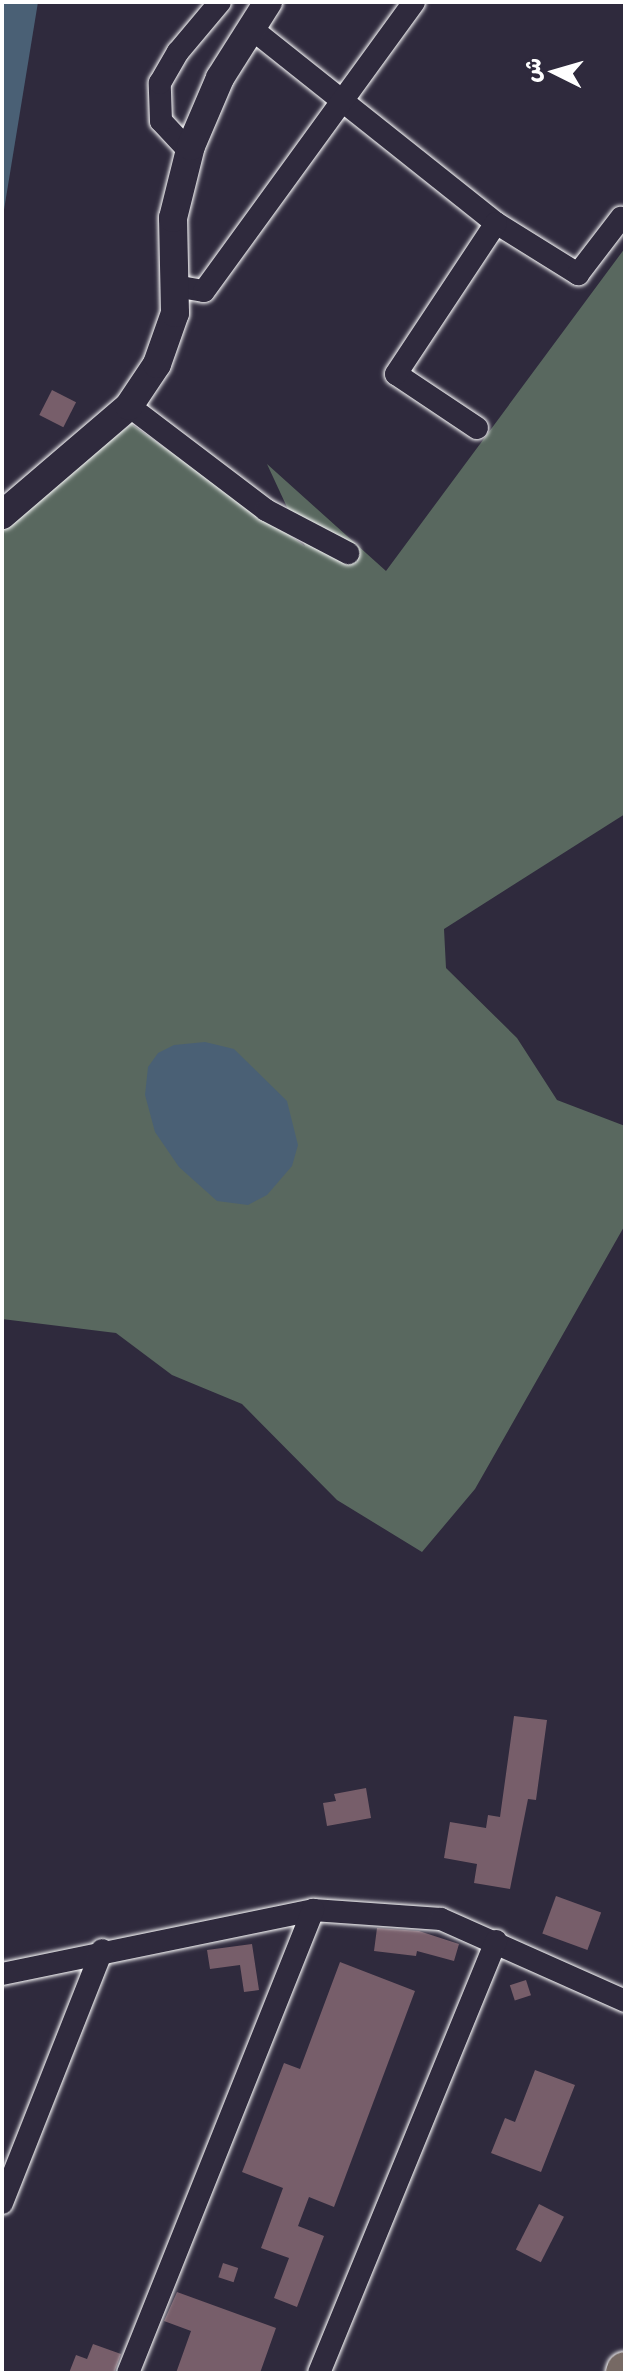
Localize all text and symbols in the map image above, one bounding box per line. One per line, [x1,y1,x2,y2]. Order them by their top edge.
north arrow [515,32,595,112]
text: ش [513,56,548,83]

